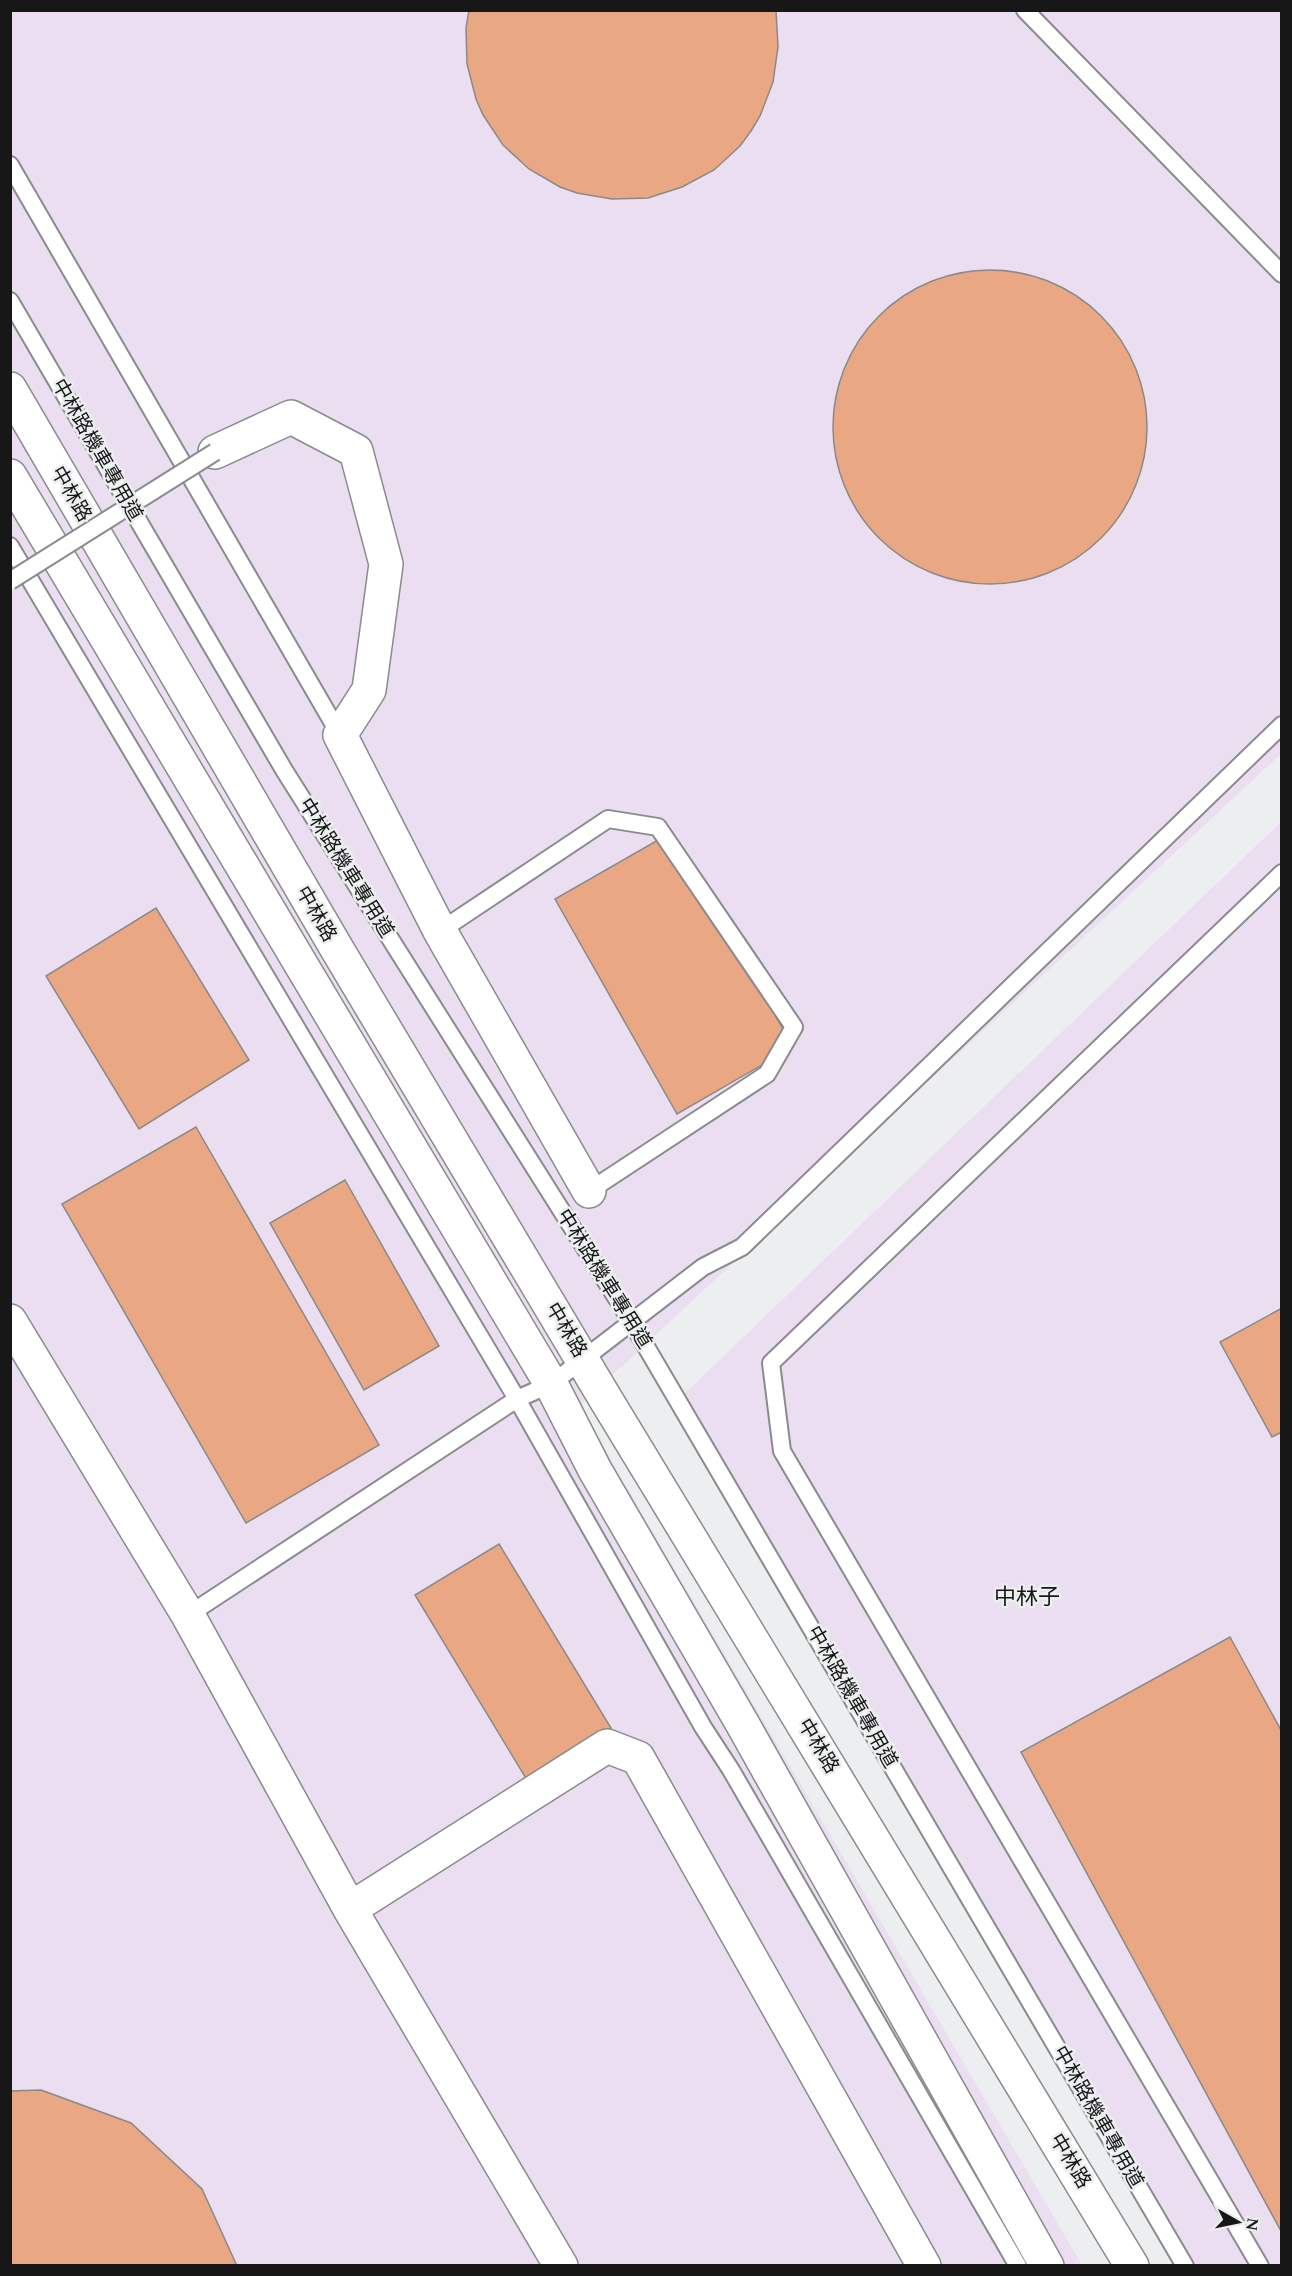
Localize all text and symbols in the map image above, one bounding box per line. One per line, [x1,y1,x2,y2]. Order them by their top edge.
street label: 中林路機車專用道 [47,375,147,525]
street label: 中林路 [46,462,96,526]
street label: 中林路機車專用道 [293,794,399,942]
street label: 中林路 [291,882,341,946]
street label: 中林路機車專用道 [551,1205,657,1353]
street label: 中林路 [540,1298,592,1362]
district label: 中林子 [994,1581,1060,1614]
street label: 中林路機車專用道 [802,1622,902,1772]
street label: 中林路 [792,1714,844,1778]
street label: 中林路機車專用道 [1048,2042,1148,2192]
street label: 中林路 [1044,2129,1096,2193]
north arrow [1208,2192,1268,2252]
text: N [1239,2216,1265,2233]

